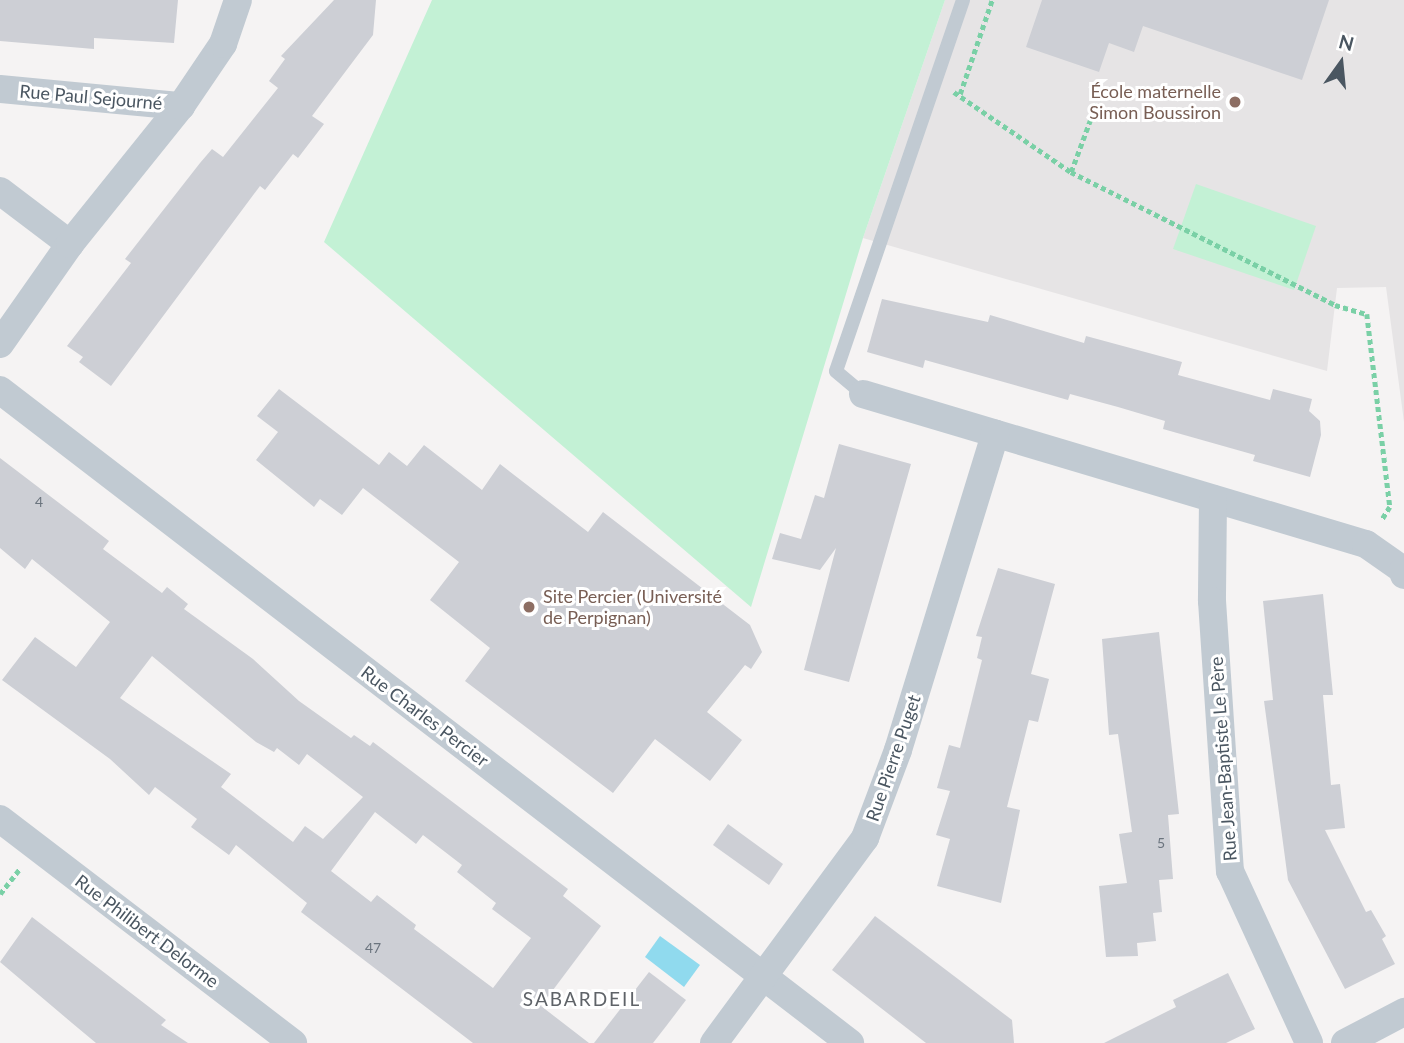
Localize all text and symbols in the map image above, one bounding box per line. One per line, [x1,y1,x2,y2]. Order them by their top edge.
north arrow [1306,28,1376,98]
text: N [1337,29,1357,55]
street label: Rue Paul Sejourné [19,80,163,114]
place label: École maternelle Simon Boussiron [1089,81,1221,124]
marker: École maternelle Simon Boussiron [1227,94,1243,110]
house number: 4 [35,494,43,510]
place label: Site Percier (Université de Perpignan) [543,586,722,628]
marker: Site Percier (Université de Perpignan) [521,599,537,615]
street label: Rue Jean-Baptiste Le Père [1205,656,1241,862]
street label: Rue Charles Percier [357,661,493,771]
street label: Rue Pierre Puget [861,692,925,824]
house number: 5 [1157,835,1165,851]
street label: Rue Philibert Delorme [71,870,223,992]
house number: 47 [365,940,381,956]
district label: SABARDEIL [524,988,640,1010]

